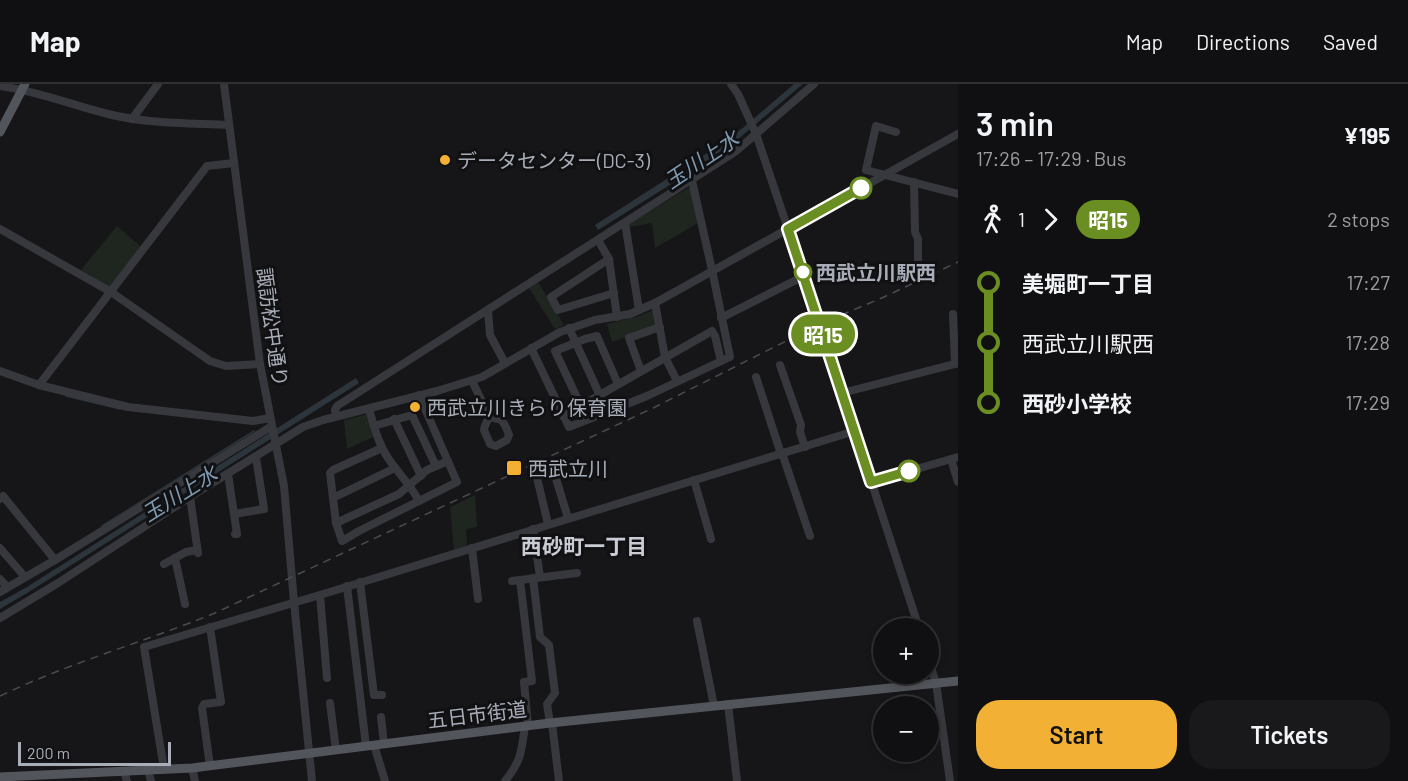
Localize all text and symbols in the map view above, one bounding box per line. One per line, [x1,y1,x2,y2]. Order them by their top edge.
text: Map [30,24,81,58]
text: Map [1126,29,1163,54]
text: Directions [1196,29,1290,54]
text: Saved [1323,29,1378,54]
text: 3 min [976,103,1054,143]
text: ¥195 [1344,122,1390,148]
water label: 玉川上水 [659,124,744,193]
text: 17:26 – 17:29 · Bus [976,146,1126,170]
place label: データセンター(DC-3) [457,148,651,172]
marker: データセンター(DC-3) [438,153,452,167]
unlabelled marker [850,177,872,199]
icon: walk [976,203,1009,236]
icon: forward [1034,203,1067,236]
text: 1 [1018,207,1025,231]
text: 昭15 [1088,207,1128,232]
text: 2 stops [1327,207,1390,231]
place label: 西武立川駅西 [816,260,936,284]
marker: 西武立川駅西 [794,263,812,281]
street label: 諏訪松中通り [253,266,293,388]
text: 美堀町一丁目 [1022,270,1154,296]
text: 17:27 [1347,270,1390,294]
line badge: 昭15 [788,314,858,354]
text: 昭15 [803,322,843,347]
text: 西武立川駅西 [1022,330,1154,356]
text: 17:28 [1346,330,1390,354]
text: 西砂小学校 [1022,390,1132,416]
text: 17:29 [1346,390,1390,414]
place label: 西武立川きらり保育園 [427,395,627,419]
marker: 西武立川きらり保育園 [408,400,422,414]
place label: 西武立川 [528,456,608,480]
water label: 玉川上水 [137,459,223,526]
marker: 西武立川 [505,459,523,477]
unlabelled marker [898,460,920,482]
district label: 西砂町一丁目 [521,533,647,558]
map controls [873,618,939,762]
button: + [873,618,939,684]
street label: 五日市街道 [426,696,528,732]
button: − [873,696,939,762]
button: Start [976,700,1177,769]
button: Tickets [1189,700,1390,769]
scale bar [18,739,171,766]
text: 200 m [27,743,70,762]

